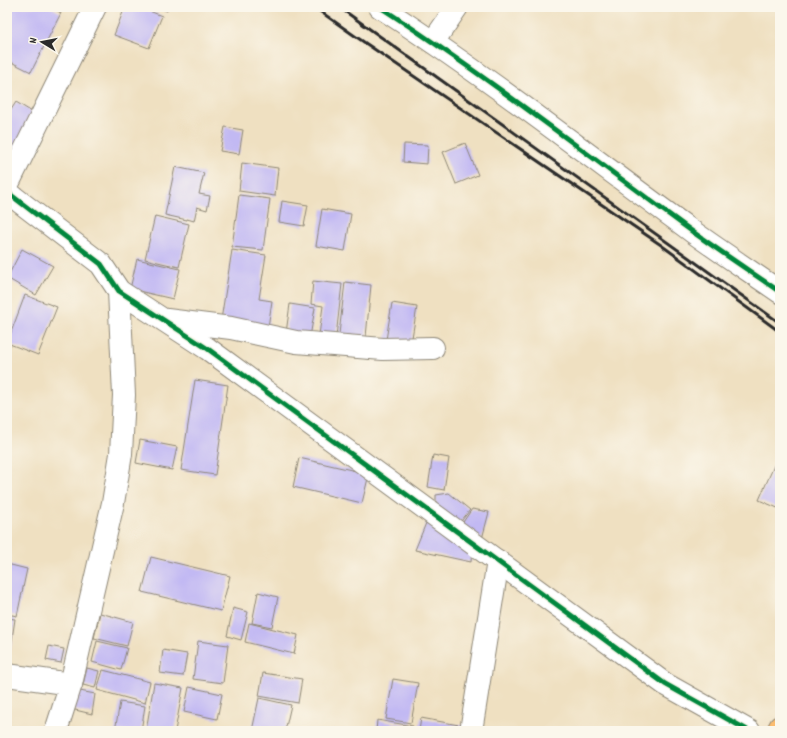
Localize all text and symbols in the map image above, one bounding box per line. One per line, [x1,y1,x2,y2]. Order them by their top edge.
north arrow [22,22,62,62]
text: N [26,36,43,45]

